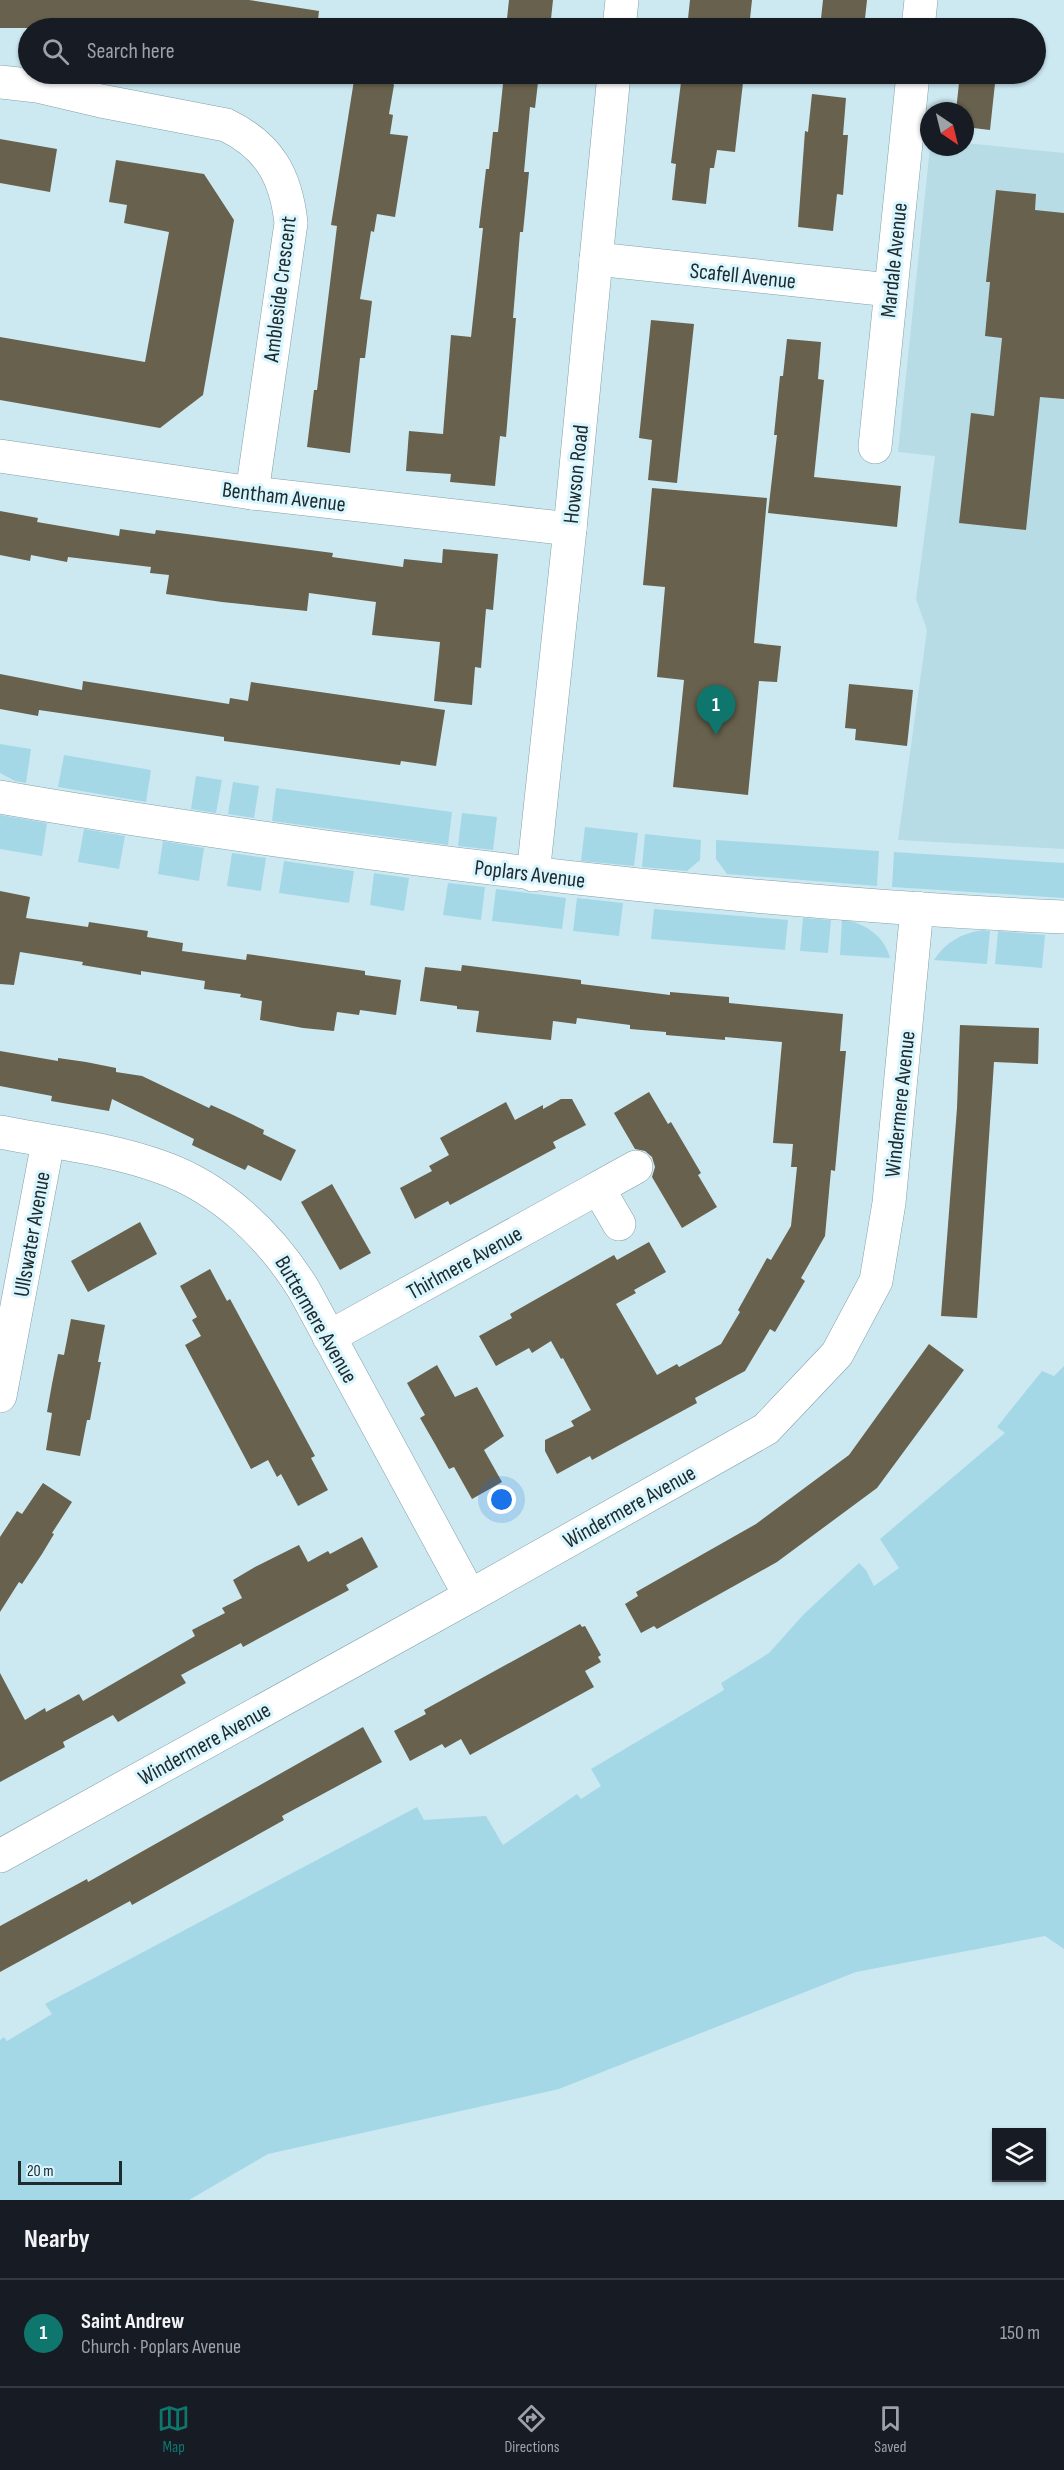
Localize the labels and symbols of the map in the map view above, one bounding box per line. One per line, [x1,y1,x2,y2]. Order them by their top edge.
north arrow [920,102,974,156]
street label: Mardale Avenue [875,201,914,319]
street label: Ambleside Crescent [258,214,303,365]
street label: Scafell Avenue [688,257,797,295]
street label: Howson Road [558,423,595,525]
street label: Bentham Avenue [221,477,347,518]
pin: 1 [696,686,736,735]
street label: Poplars Avenue [473,854,587,895]
street label: Windermere Avenue [879,1030,922,1179]
street label: Ullswater Avenue [8,1170,57,1299]
street label: Thirlmere Avenue [402,1221,527,1306]
street label: Buttermere Avenue [268,1251,363,1388]
street label: Windermere Avenue [559,1460,701,1555]
your location [487,1485,516,1514]
street label: Windermere Avenue [134,1697,276,1792]
scale bar [18,2158,122,2186]

